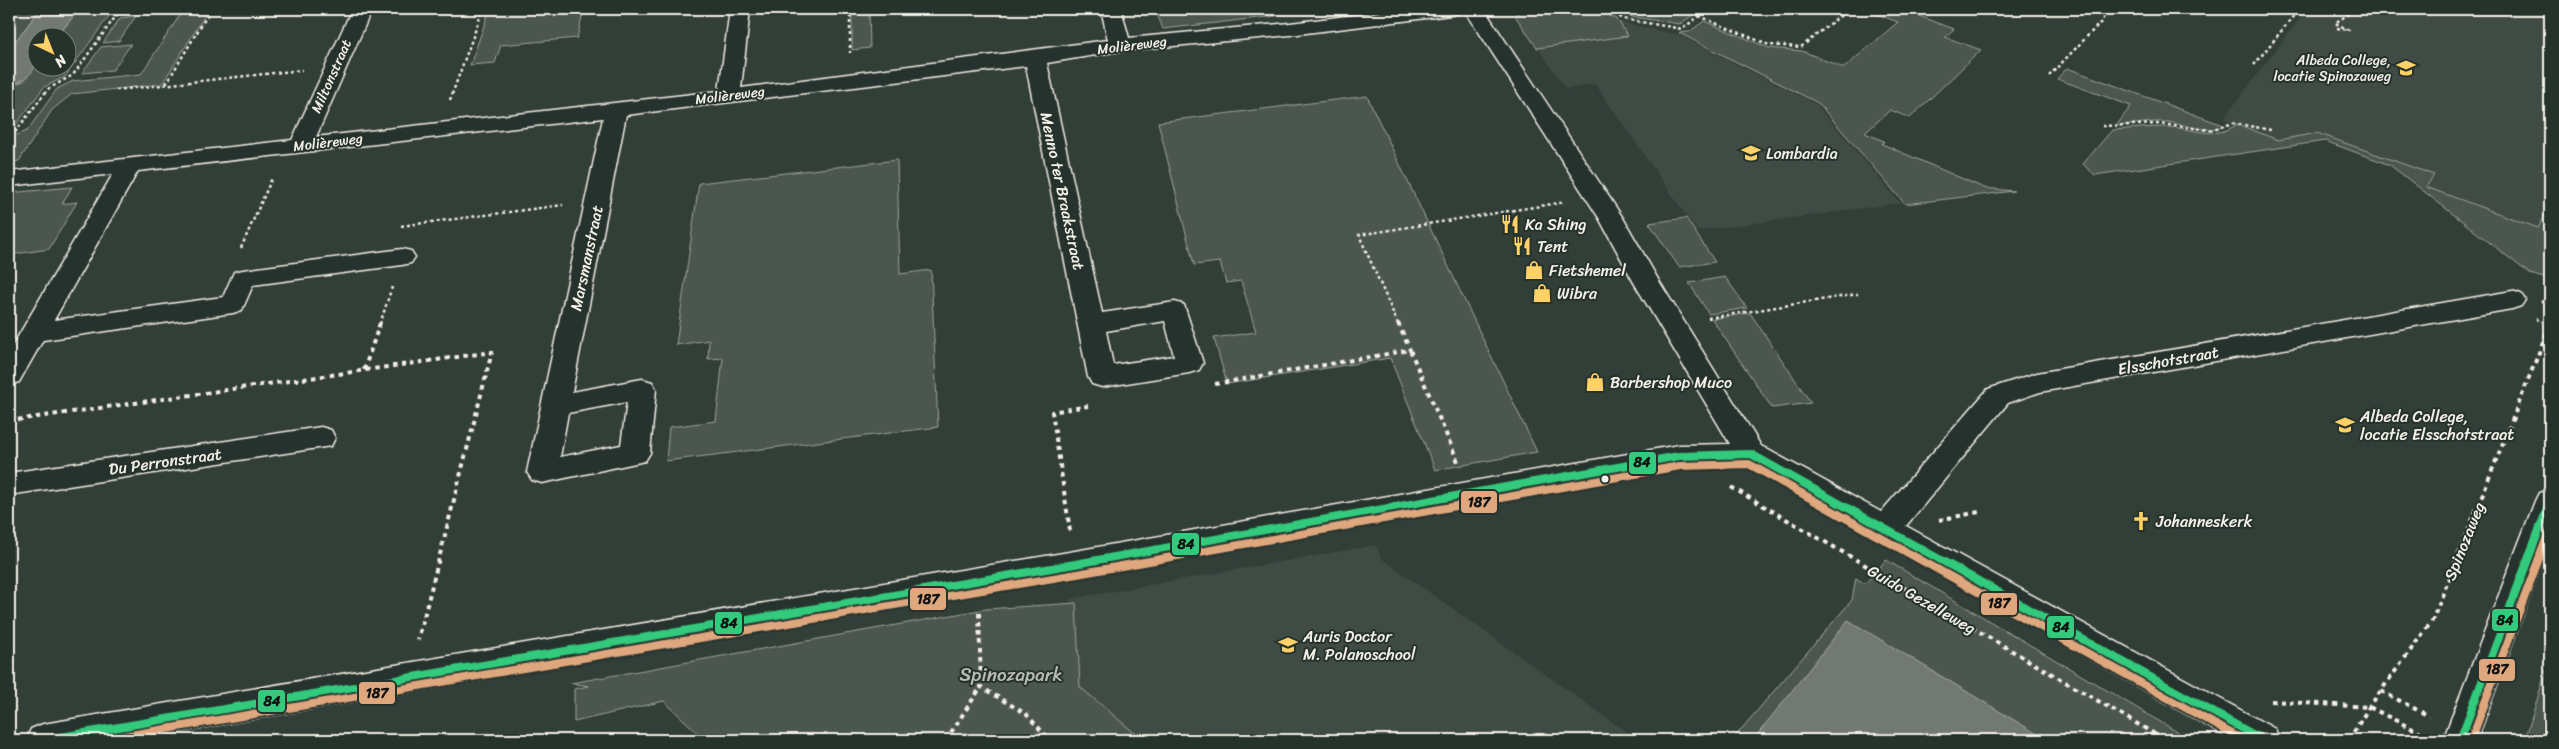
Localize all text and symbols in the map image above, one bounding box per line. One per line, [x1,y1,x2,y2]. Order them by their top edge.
north arrow [28,28,78,78]
street label: Molièreweg [1096,29,1168,62]
street label: Miltonstraat [304,35,359,117]
text: N [48,48,73,74]
place label: Albeda College, locatie Spinozaweg [2273,48,2391,89]
school or university icon: Albeda College, locatie Spinozaweg [2395,57,2417,79]
street label: Molièreweg [694,79,766,112]
street label: Menno ter Braakstraat [1032,109,1093,273]
street label: Molièreweg [292,126,364,159]
place label: Lombardia [1766,139,1838,168]
school or university icon: Lombardia [1740,142,1762,164]
street label: Marsmanstraat [561,203,612,314]
place label: Ka Shing [1525,210,1586,239]
restaurant icon: Ka Shing [1499,213,1521,235]
place label: Tent [1537,232,1568,261]
restaurant icon: Tent [1511,235,1533,257]
place label: Fietshemel [1549,256,1626,285]
shop icon: Fietshemel [1523,259,1545,281]
place label: Wibra [1557,279,1598,308]
shop icon: Wibra [1531,282,1553,304]
street label: Elsschotstraat [2115,337,2221,384]
place label: Barbershop Muco [1610,368,1732,397]
shop icon: Barbershop Muco [1584,371,1606,393]
place label: Albeda College, locatie Elsschotstraat [2359,402,2514,449]
school or university icon: Albeda College, locatie Elsschotstraat [2334,414,2356,436]
street label: Du Perronstraat [107,439,223,484]
text: 84 [1632,450,1651,475]
line badge: 84 [1628,451,1657,475]
unlabelled marker [1600,474,1610,484]
line badge: 187 [1460,490,1498,514]
text: 187 [1468,490,1491,515]
street label: Spinozaweg [2436,497,2493,585]
place label: Johanneskerk [2155,507,2253,536]
church icon: Johanneskerk [2130,510,2152,532]
line badge: 84 [1171,532,1200,556]
text: 84 [1176,532,1195,557]
street label: Guido Gezelleweg [1862,556,1982,642]
line badge: 187 [909,587,947,611]
text: 187 [917,587,940,612]
text: 187 [1988,591,2011,616]
line badge: 187 [1980,592,2018,616]
line badge: 84 [2491,608,2519,632]
text: 84 [2495,608,2514,633]
line badge: 84 [714,611,743,635]
text: 84 [719,611,738,636]
line badge: 84 [2046,615,2075,639]
text: 84 [2051,615,2070,640]
place label: Auris Doctor M. Polanoschool [1302,622,1416,669]
school or university icon: Auris Doctor M. Polanoschool [1277,634,1299,656]
text: 187 [2486,657,2509,682]
park label: Spinozapark [959,658,1063,691]
line badge: 187 [2478,658,2516,682]
line badge: 187 [358,681,396,705]
text: 187 [366,681,389,706]
line badge: 84 [257,689,286,713]
text: 84 [262,689,281,714]

